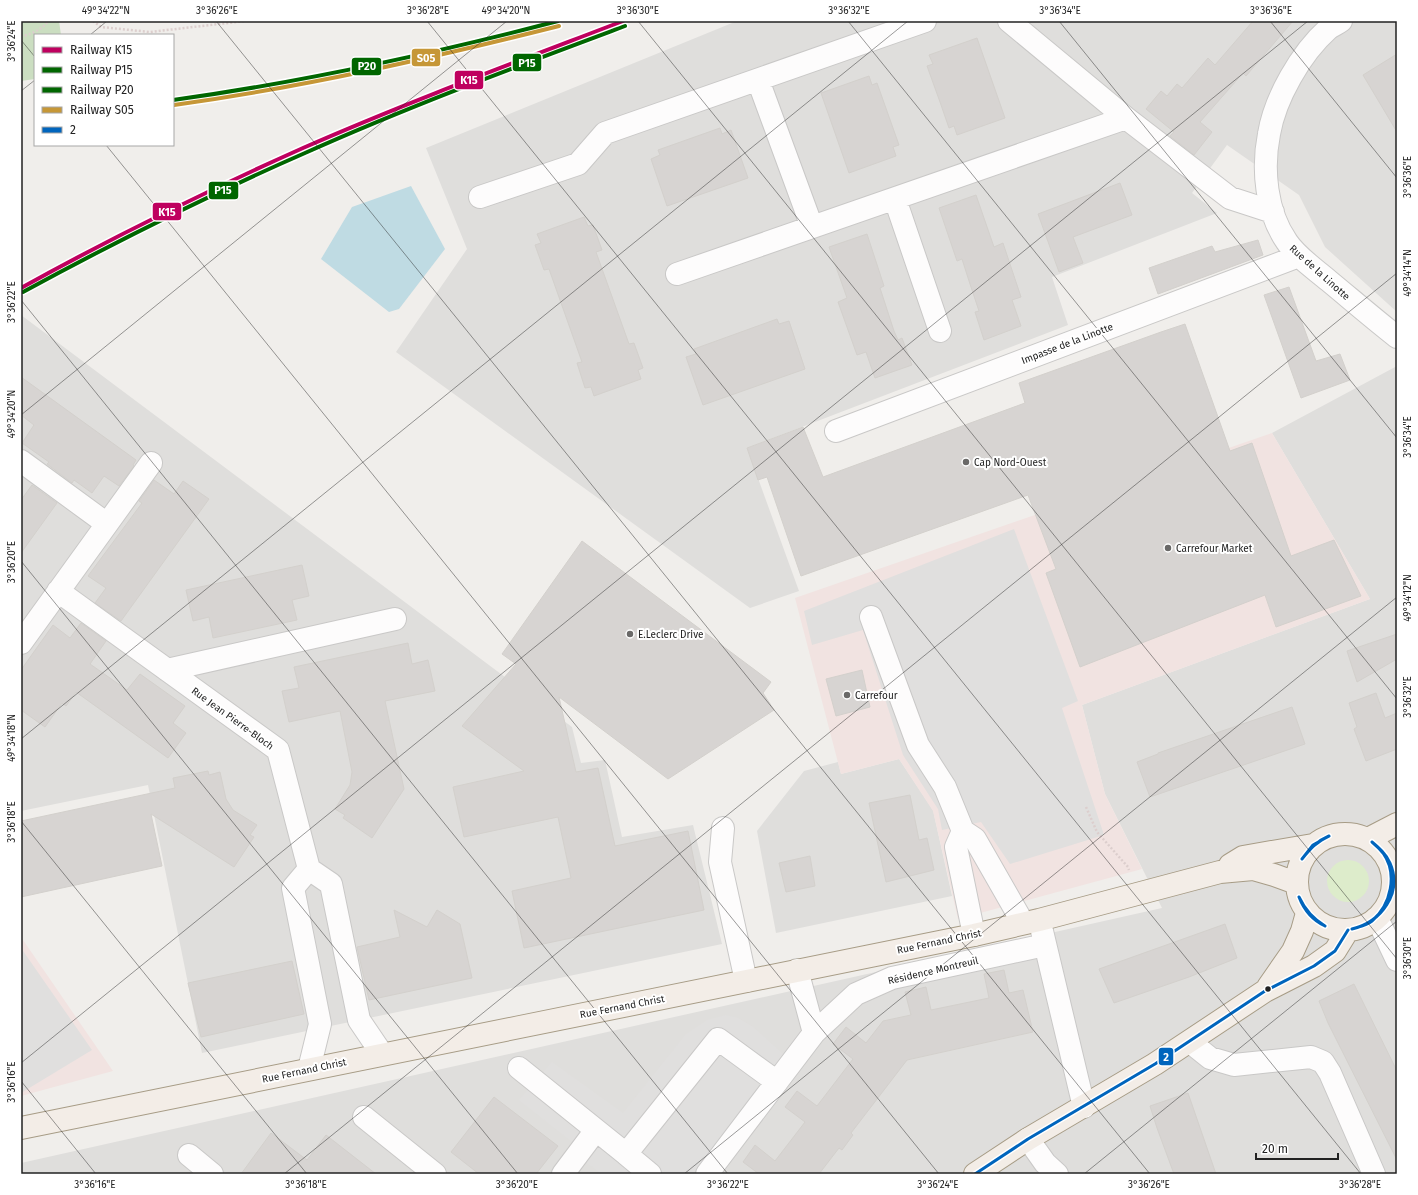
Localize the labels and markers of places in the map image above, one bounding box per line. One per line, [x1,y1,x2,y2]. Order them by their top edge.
marker: Cap Nord-Ouest [961,457,971,467]
place label: Cap Nord-Ouest [974,457,1047,469]
marker: Carrefour Market [1163,543,1173,553]
place label: Carrefour Market [1176,543,1253,555]
marker: E.Leclerc Drive [625,629,635,639]
place label: E.Leclerc Drive [638,629,703,641]
marker: Carrefour [842,690,852,700]
place label: Carrefour [855,690,898,702]
unlabelled marker [1263,984,1273,994]

